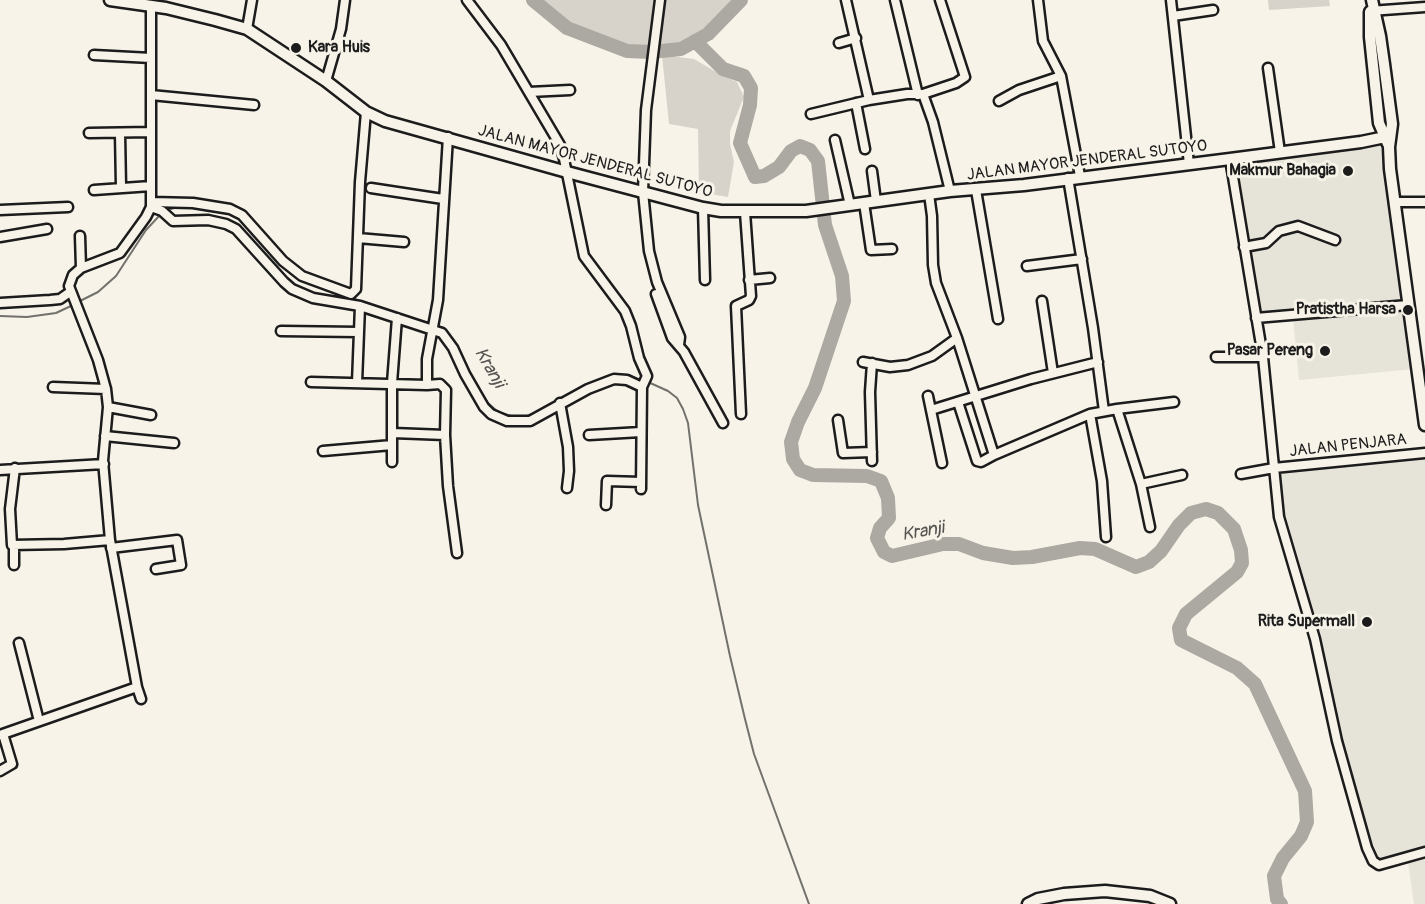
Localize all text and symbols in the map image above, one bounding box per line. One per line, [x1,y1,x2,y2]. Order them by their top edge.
place label: Kara Huis [308,38,370,58]
marker: Kara Huis [289,41,303,55]
street label: JALAN MAYOR JENDERAL SUTOYO [476,121,714,203]
street label: JALAN MAYOR JENDERAL SUTOYO [966,137,1208,185]
place label: Makmur Bahagia [1229,161,1336,181]
marker: Makmur Bahagia [1341,164,1355,178]
place label: Pratistha Harsa [1296,300,1396,320]
marker: Pratistha Harsa [1401,303,1415,317]
place label: Pasar Pereng [1227,341,1313,361]
water label: Kranji [469,344,509,392]
marker: Pasar Pereng [1318,344,1332,358]
street label: JALAN PENJARA [1288,430,1408,462]
water label: Kranji [900,518,946,546]
place label: Rita Supermall [1258,612,1355,632]
marker: Rita Supermall [1360,615,1374,629]

